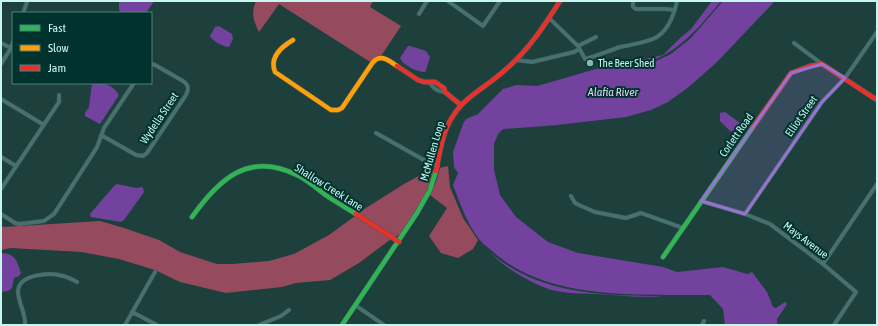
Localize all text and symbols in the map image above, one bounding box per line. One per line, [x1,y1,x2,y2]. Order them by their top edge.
legend [12,12,152,84]
text: Fast [48,21,66,35]
text: Slow [48,41,69,55]
place label: The Beer Shed [598,57,654,69]
marker: The Beer Shed [585,58,595,68]
text: Jam [48,61,66,75]
water label: Alafia River [587,85,639,99]
street label: Wydella Street [137,90,181,146]
street label: Elliot Street [783,93,819,139]
street label: Corlett Road [717,111,755,159]
street label: McMullen Loop [418,120,446,182]
street label: Shallow Creek Lane [293,161,365,213]
street label: Mays Avenue [781,219,831,261]

